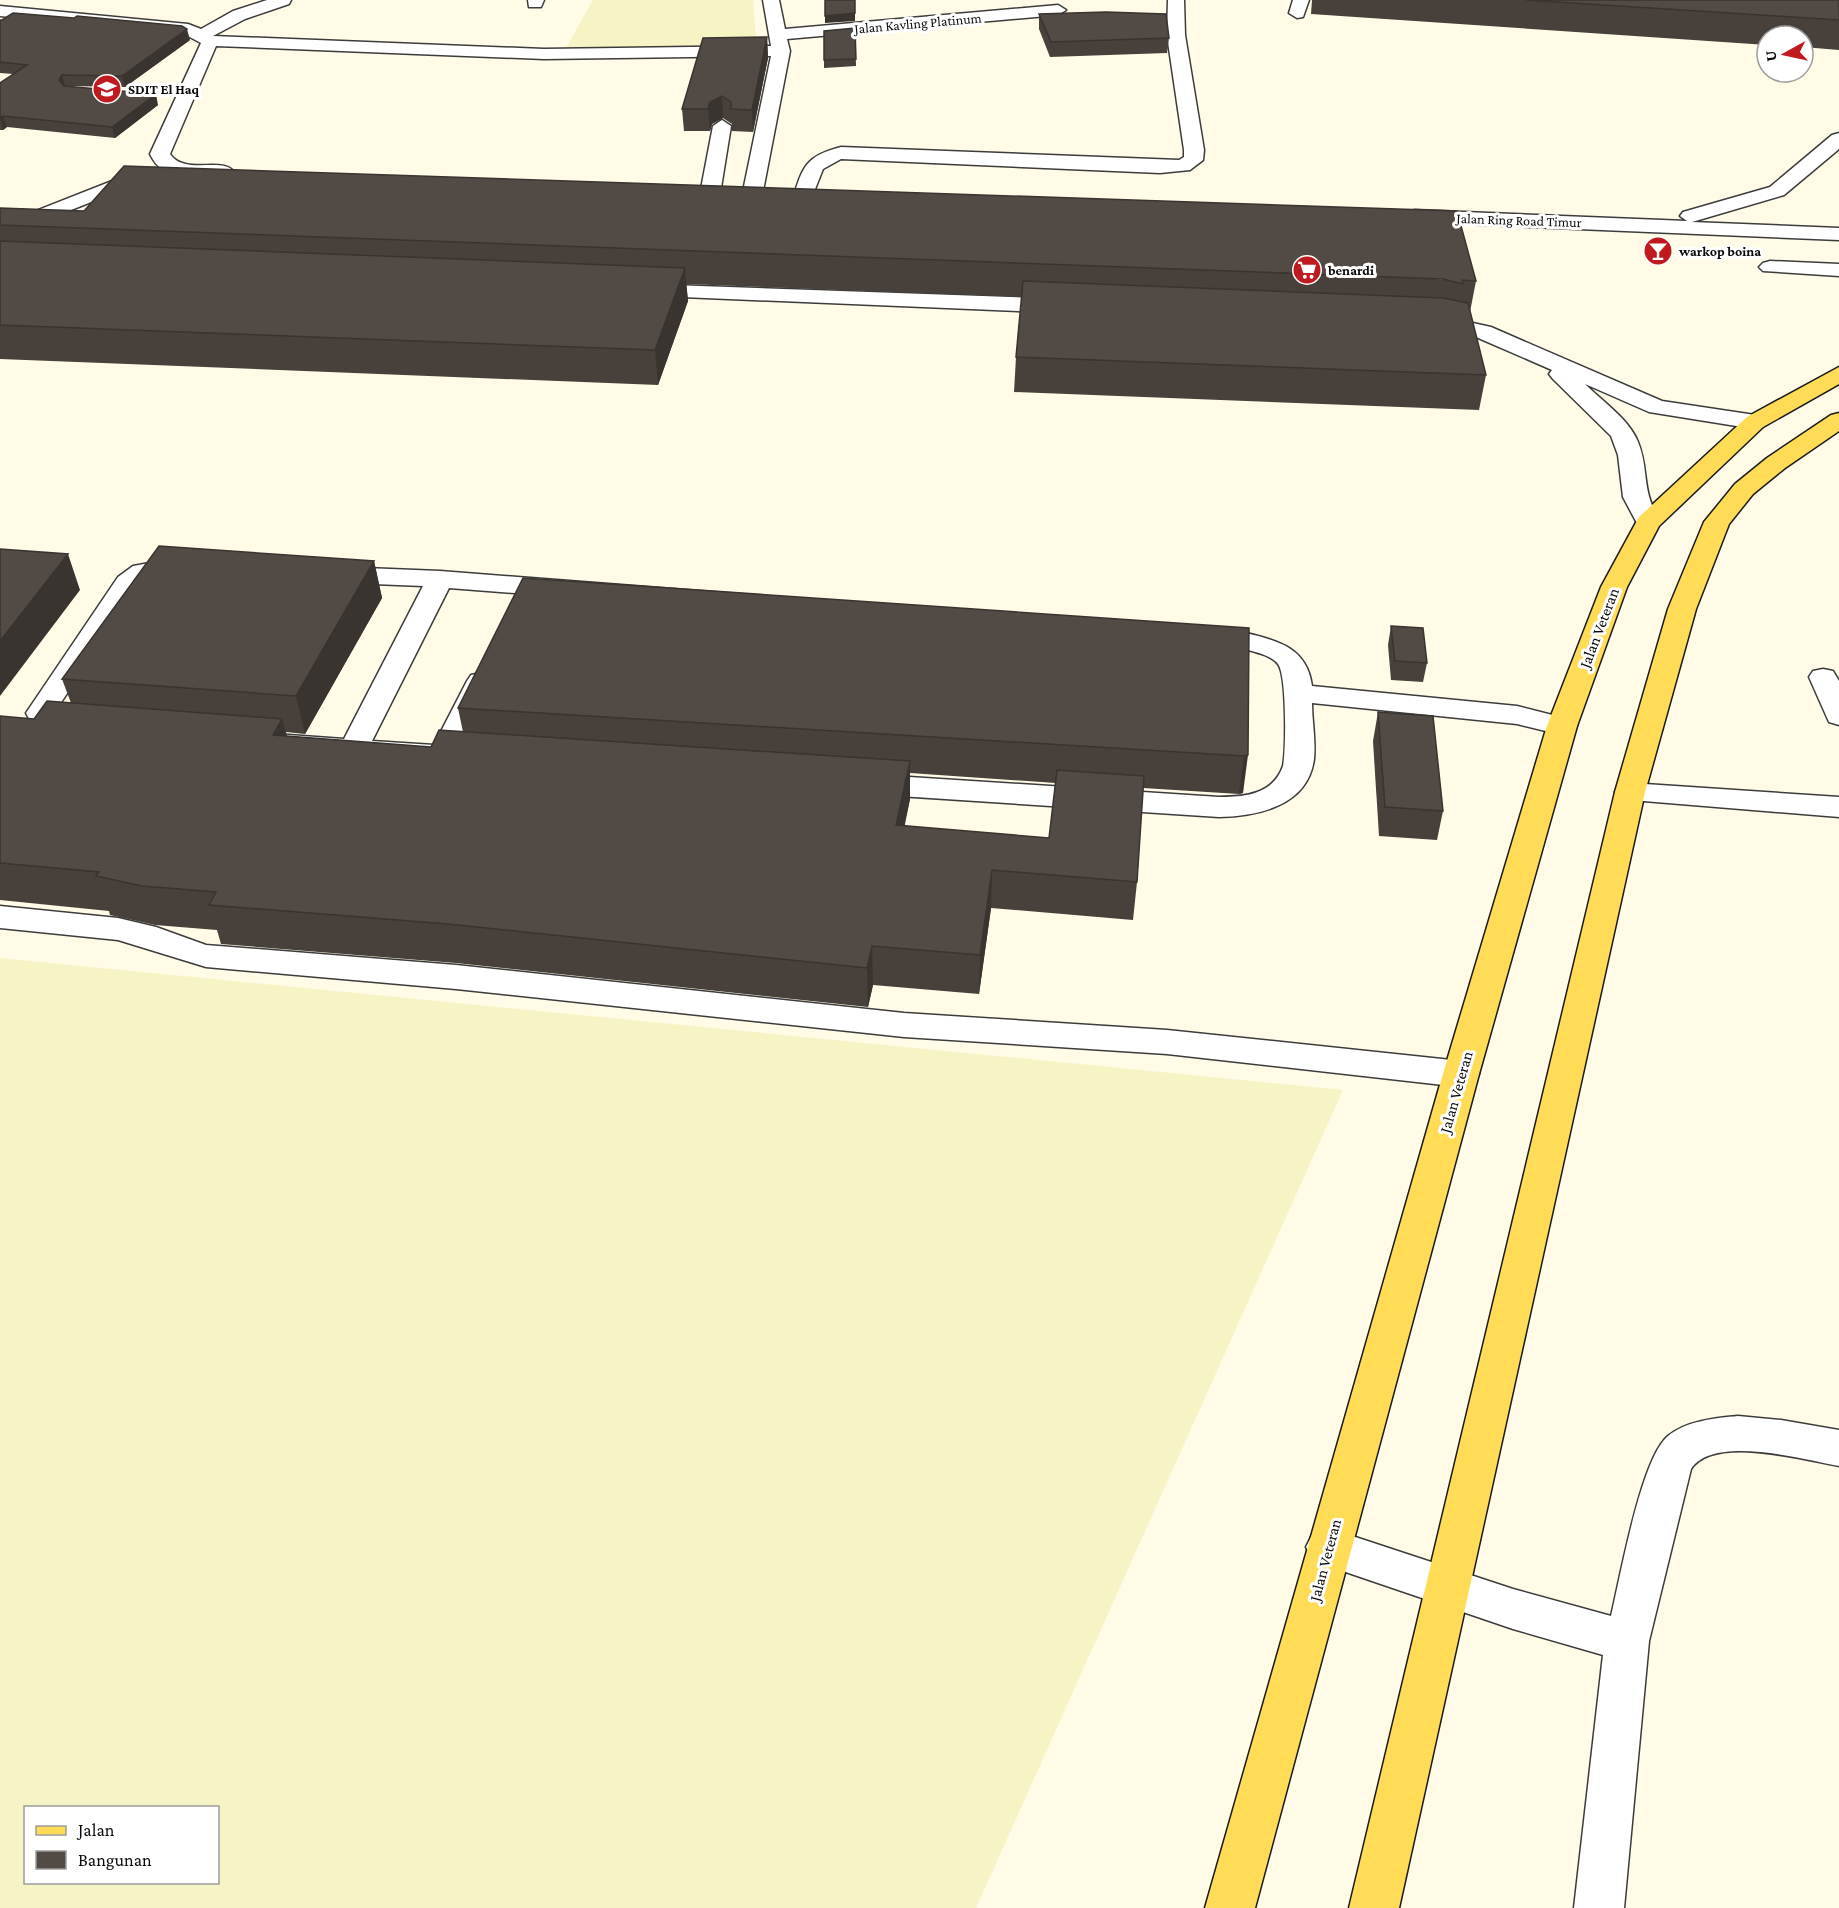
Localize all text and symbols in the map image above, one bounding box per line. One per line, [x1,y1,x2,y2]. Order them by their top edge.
street label: Jalan Kavling Platinum [852,9,982,37]
north arrow [1755,24,1815,84]
text: U [1761,49,1780,63]
school or university icon: SDIT El Haq [91,73,123,105]
place label: SDIT El Haq [128,81,200,97]
street label: Jalan Ring Road Timur [1454,210,1582,230]
bar icon: warkop boina [1642,235,1674,267]
place label: warkop boina [1678,243,1761,259]
supermarket icon: benardi [1291,254,1323,286]
place label: benardi [1327,262,1374,278]
street label: Jalan Veteran [1575,585,1623,673]
street label: Jalan Veteran [1436,1049,1477,1137]
street label: Jalan Veteran [1305,1517,1345,1605]
legend [24,1806,219,1884]
text: Jalan [76,1820,115,1840]
text: Bangunan [78,1850,152,1870]

